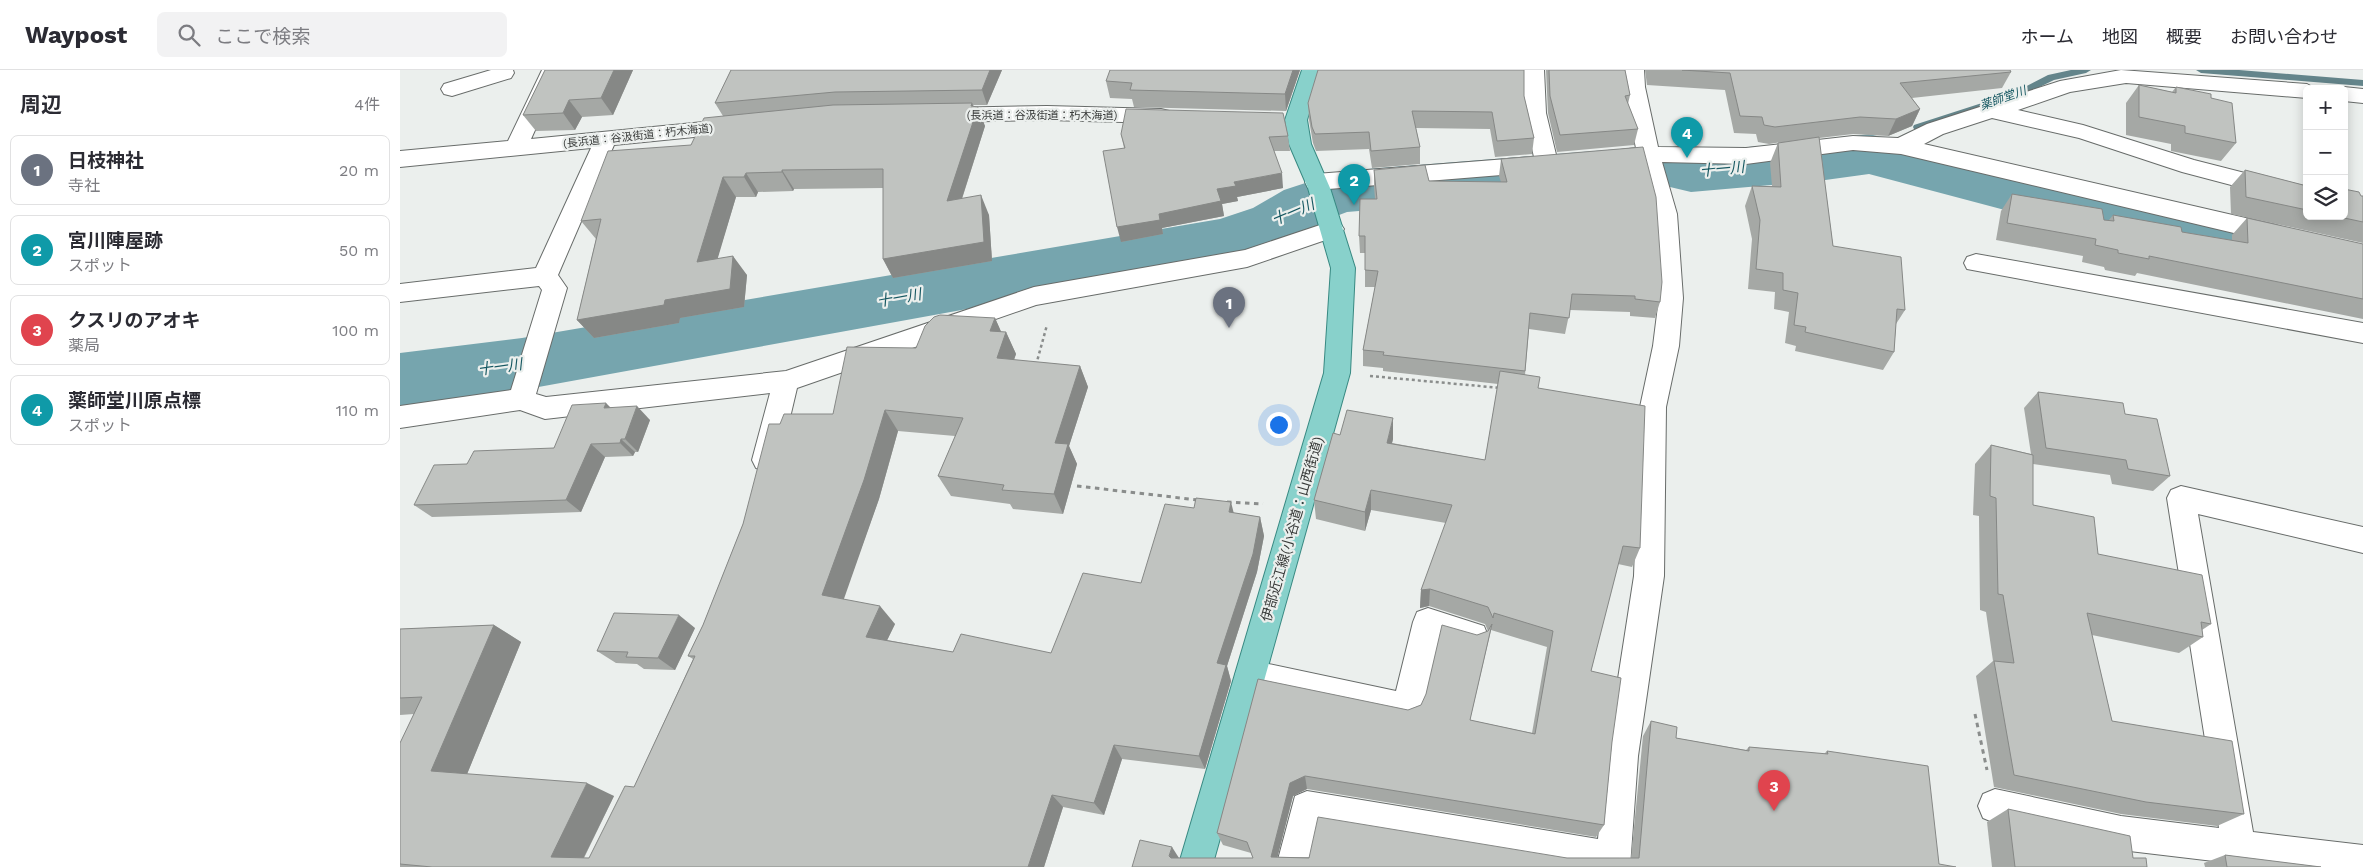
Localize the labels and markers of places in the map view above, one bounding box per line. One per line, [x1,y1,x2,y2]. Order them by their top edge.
pin: 4 [1671,117,1703,158]
pin: 2 [1338,164,1370,205]
pin: 1 [1213,287,1245,328]
pin: 3 [1758,770,1790,811]

